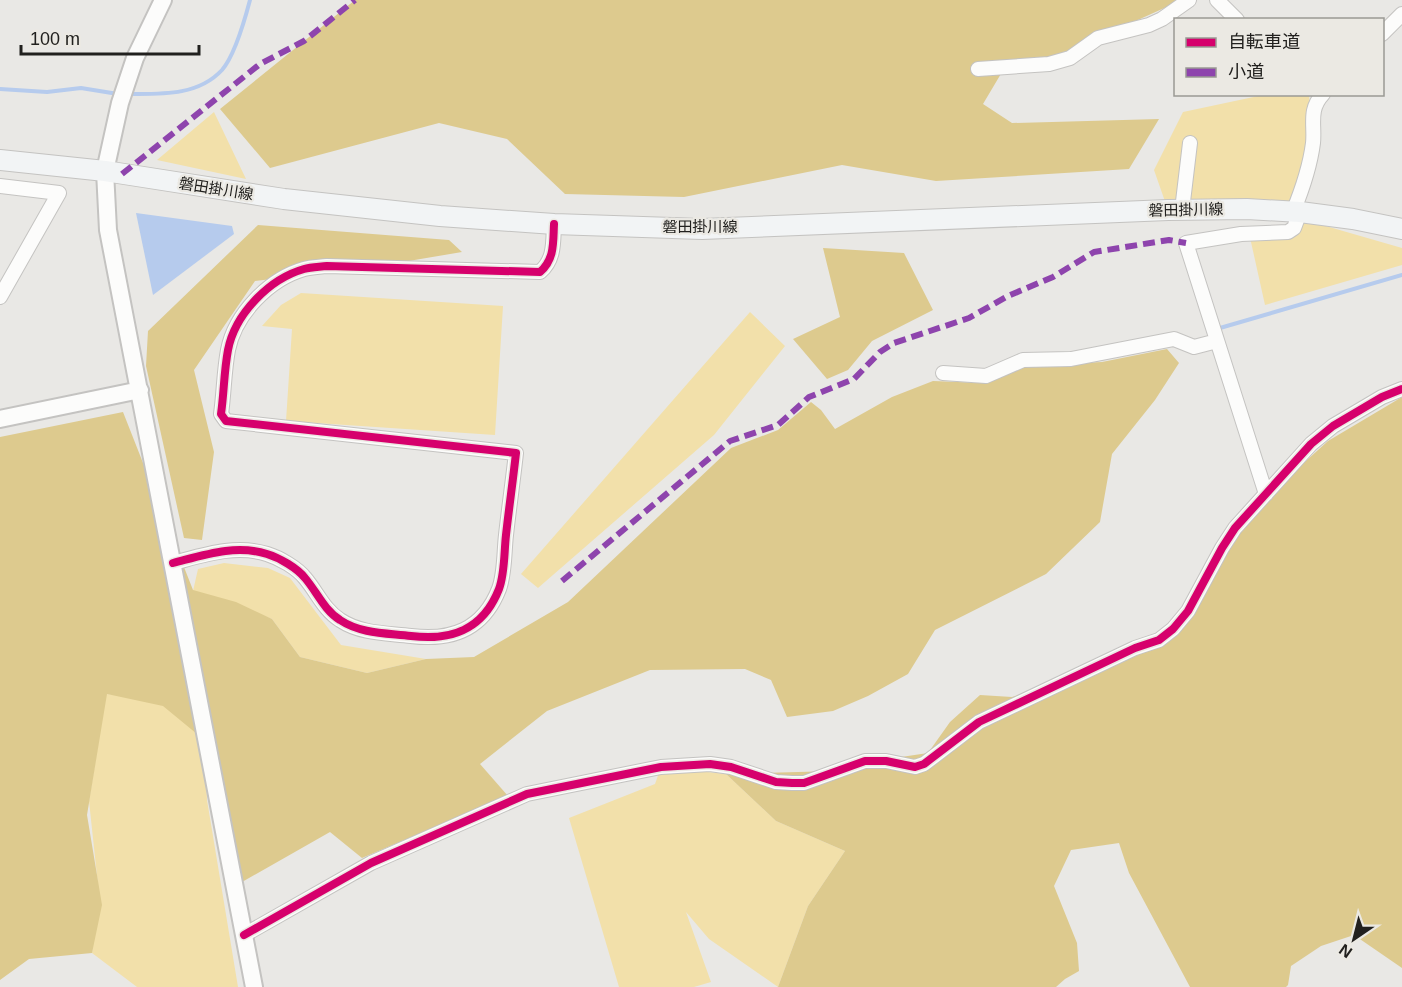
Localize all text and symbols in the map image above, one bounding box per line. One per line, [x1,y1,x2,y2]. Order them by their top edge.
scale bar [21,18,200,56]
legend [1174,18,1384,96]
text: 100 m [30,29,80,49]
text: 自転車道 [1228,32,1300,52]
text: 小道 [1228,62,1264,82]
street label: 磐田掛川線 [178,174,254,203]
street label: 磐田掛川線 [1148,200,1224,219]
street label: 磐田掛川線 [662,218,738,235]
north arrow [1324,909,1384,969]
text: N [1336,941,1355,961]

